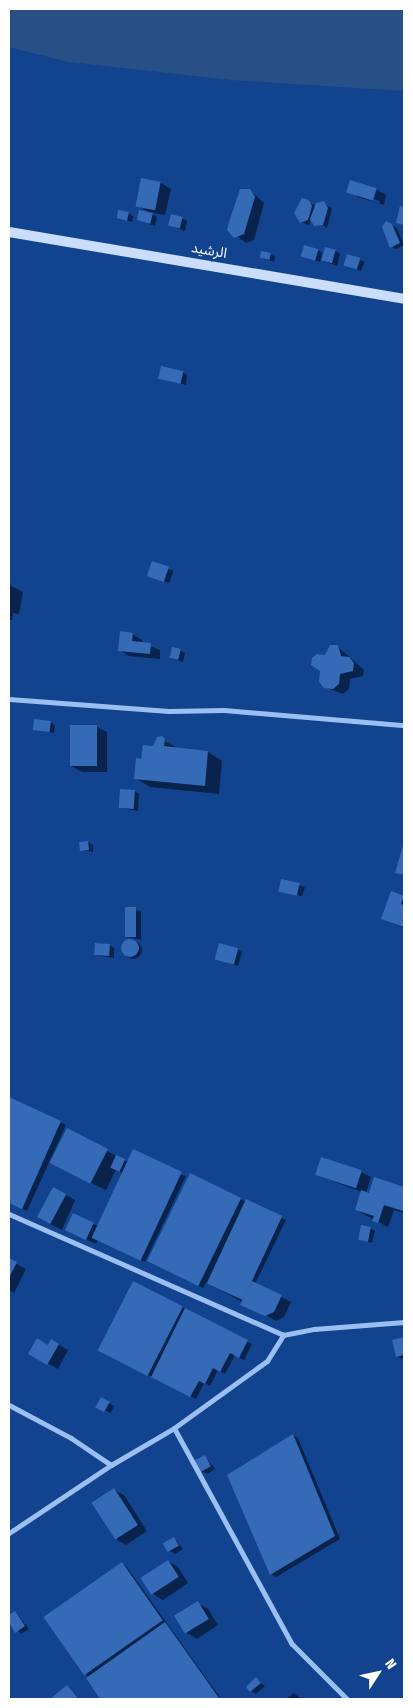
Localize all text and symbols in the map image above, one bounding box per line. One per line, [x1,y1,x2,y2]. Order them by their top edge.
street label: الرشيد [190,240,228,262]
north arrow [353,1648,403,1698]
text: N [381,1656,400,1672]

